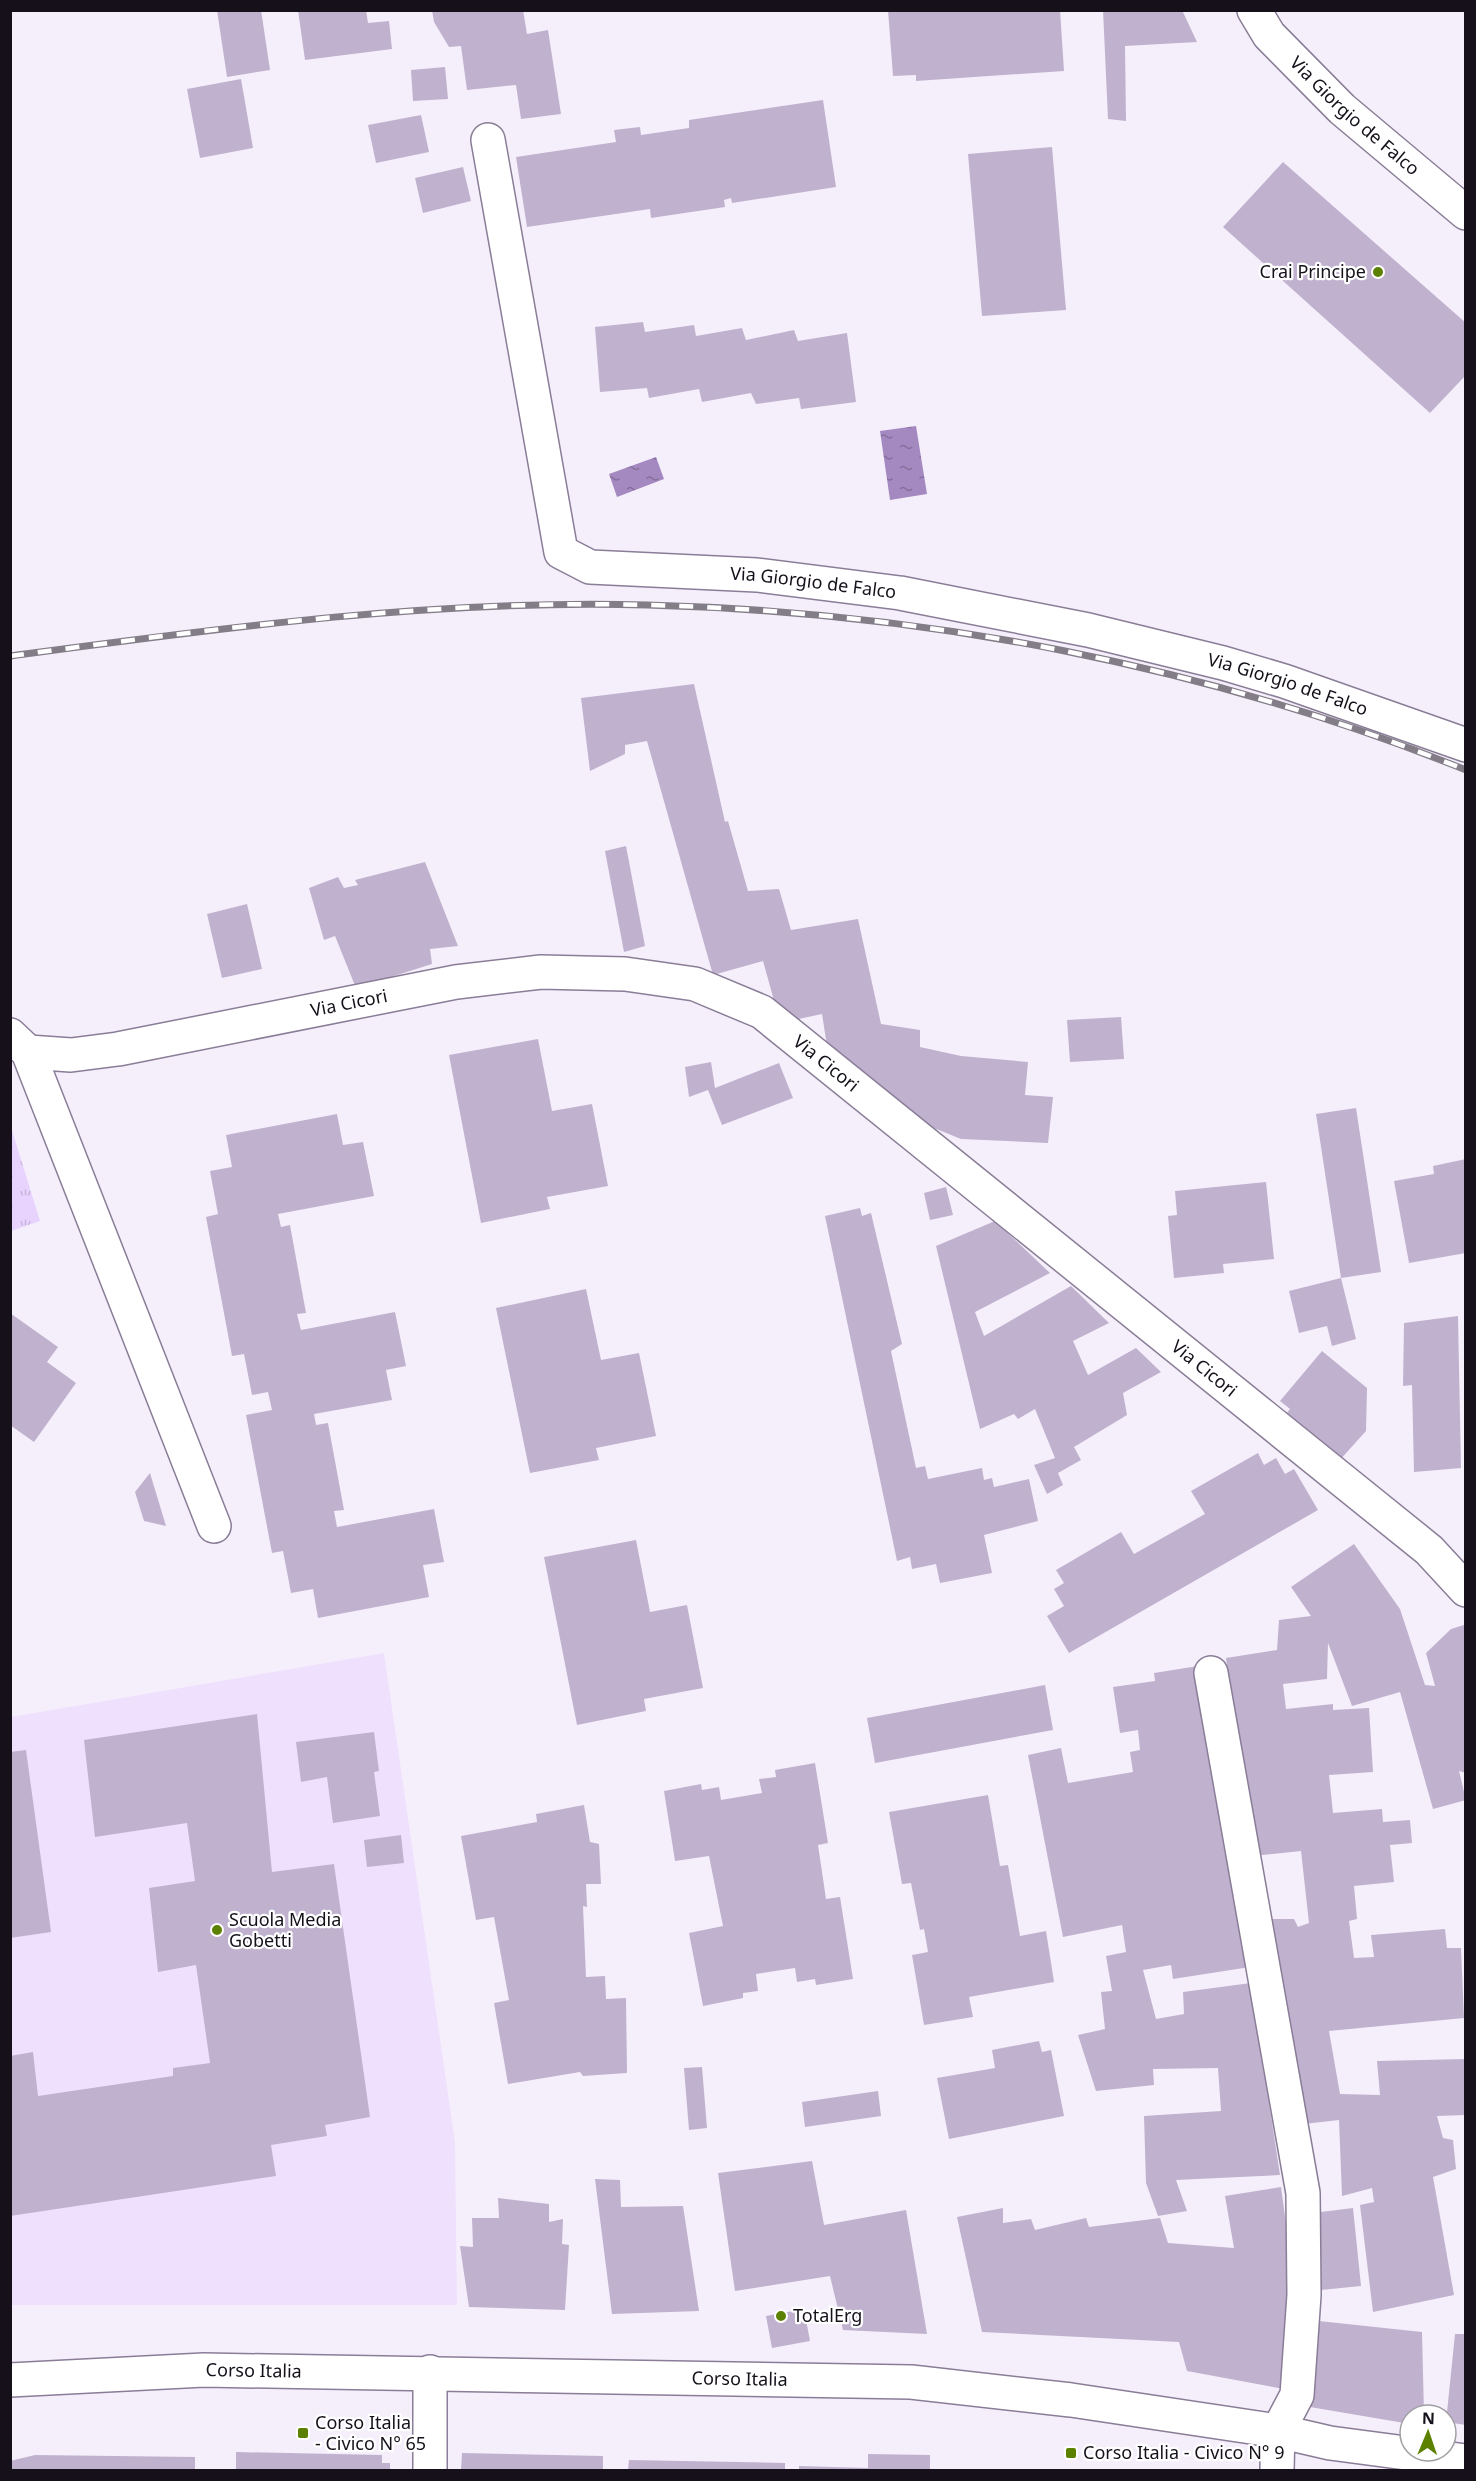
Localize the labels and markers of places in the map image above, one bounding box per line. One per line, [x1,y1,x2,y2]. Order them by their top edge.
place label: Crai Principe [1260,259,1366,283]
marker: Crai Principe [1371,265,1385,279]
place label: Scuola Media Gobetti [229,1907,341,1952]
marker: Scuola Media Gobetti [210,1923,224,1937]
place label: TotalErg [793,2303,862,2327]
marker: TotalErg [774,2309,788,2323]
place label: Corso Italia - Civico N° 65 [315,2410,426,2455]
marker: Corso Italia - Civico N° 65 [296,2426,310,2440]
place label: Corso Italia - Civico N° 9 [1083,2440,1285,2464]
marker: Corso Italia - Civico N° 9 [1064,2446,1078,2460]

